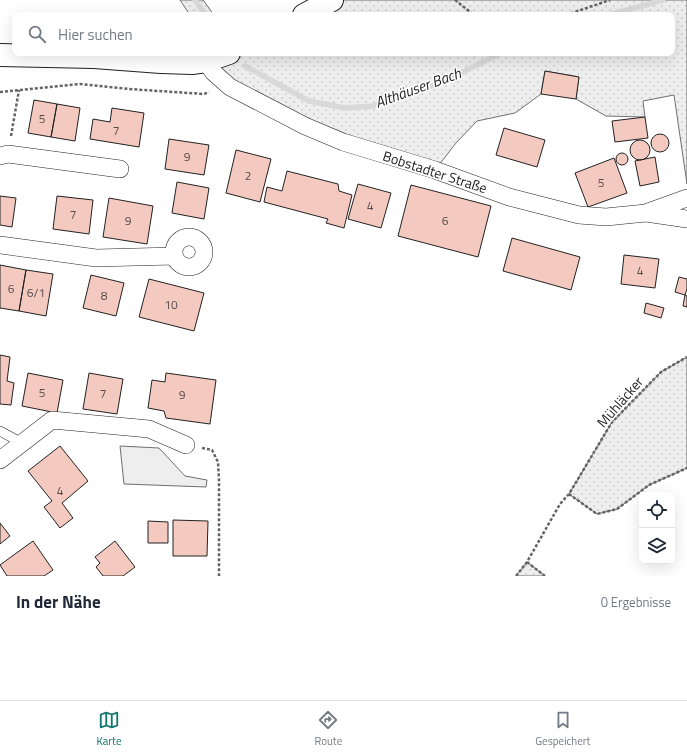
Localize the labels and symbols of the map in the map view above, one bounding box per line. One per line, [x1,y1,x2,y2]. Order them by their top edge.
water label: Althäuser Bach [372,61,464,114]
house number: 5 [39,109,46,128]
house number: 7 [113,121,119,140]
street label: Bobstadter Straße [380,145,490,198]
house number: 9 [184,147,191,166]
house number: 2 [245,166,251,185]
house number: 5 [598,173,605,192]
house number: 4 [367,196,374,215]
house number: 7 [70,205,76,224]
house number: 9 [125,211,132,230]
house number: 6 [442,211,449,230]
house number: 4 [637,261,644,280]
house number: 6 [8,279,15,298]
house number: 6/1 [27,283,45,302]
house number: 8 [101,286,108,305]
house number: 10 [164,295,178,314]
street label: Mühläcker [592,371,648,432]
house number: 5 [39,383,46,402]
house number: 7 [100,384,106,403]
house number: 9 [179,385,186,404]
house number: 4 [57,481,64,500]

